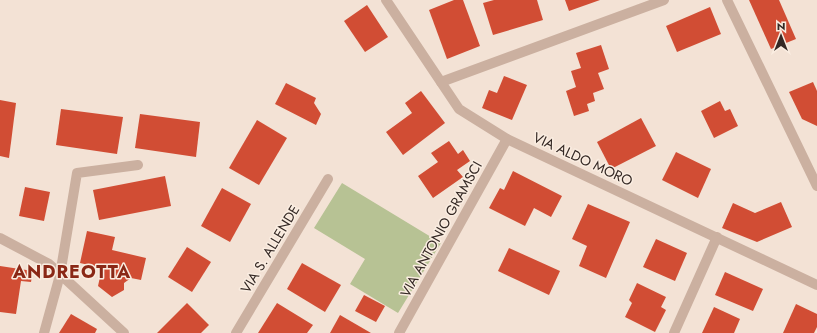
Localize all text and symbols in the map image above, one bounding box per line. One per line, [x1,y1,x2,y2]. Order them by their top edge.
north arrow [761,16,801,56]
text: N [777,18,785,34]
street label: VIA ALDO MORO [530,127,636,191]
street label: VIA ANTONIO GRAMSCI [395,157,487,301]
street label: VIA S. ALLENDE [236,201,304,297]
district label: ANDREOTTA [12,259,131,285]

